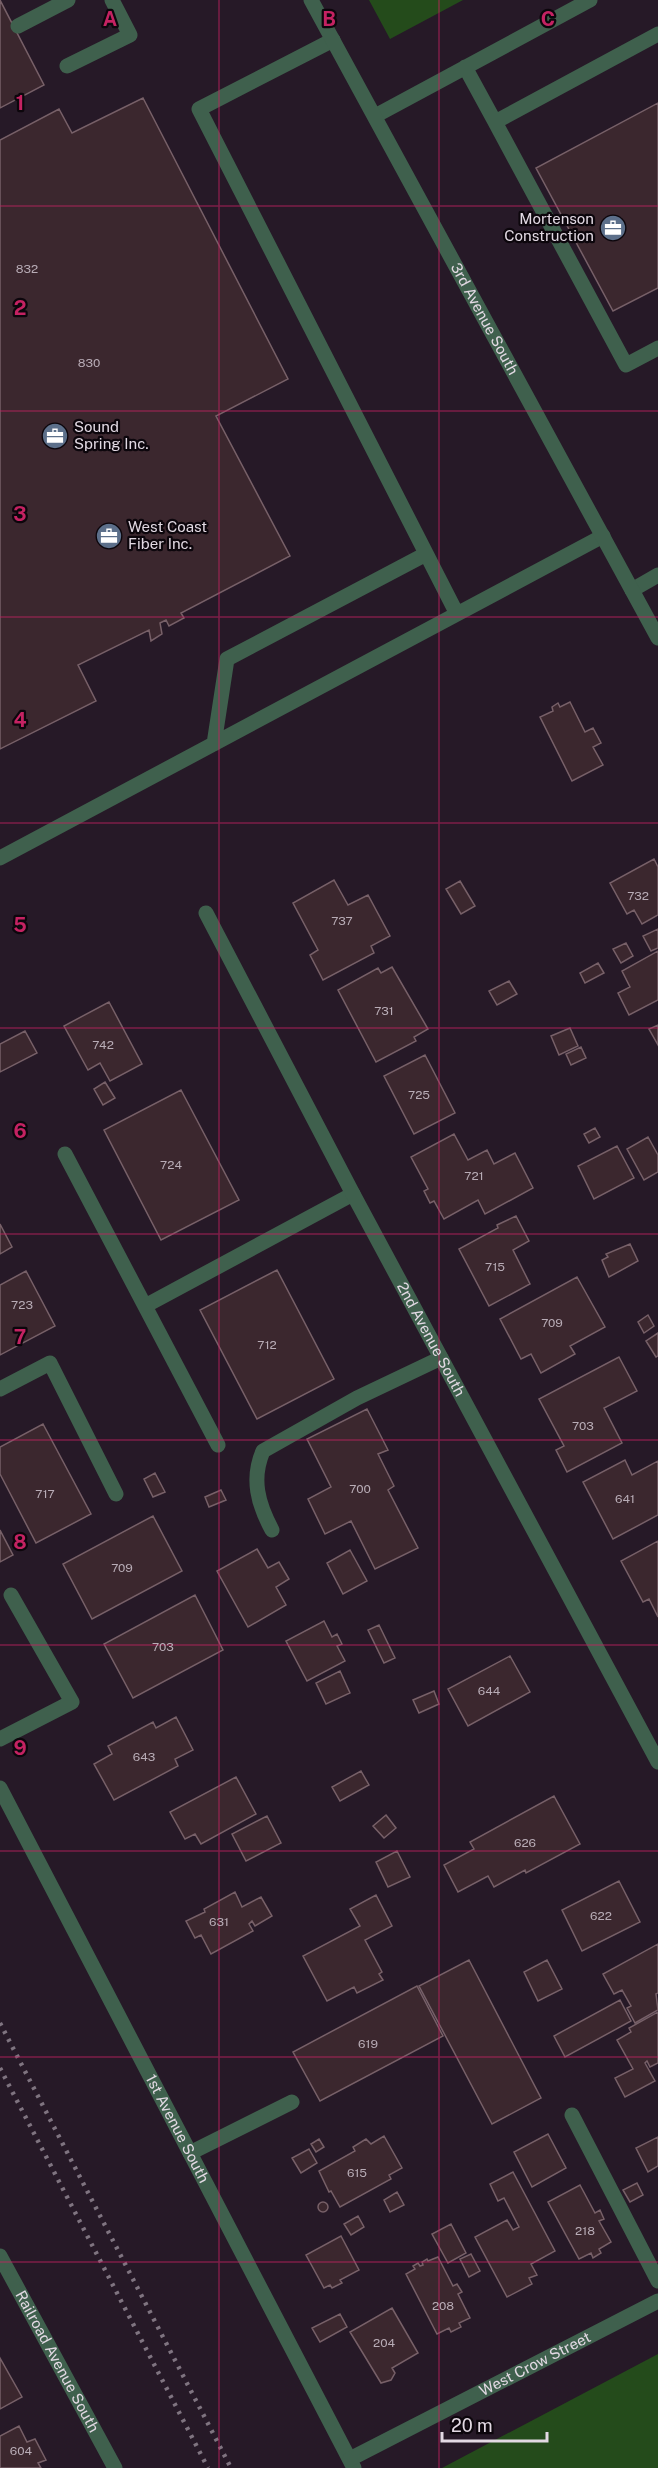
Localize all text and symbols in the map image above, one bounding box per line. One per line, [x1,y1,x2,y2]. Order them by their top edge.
text: A [103,7,117,31]
text: B [322,7,336,31]
text: C [541,7,555,31]
text: 1 [16,91,24,115]
place label: Mortenson Construction [504,210,594,244]
office icon: Mortenson Construction [598,213,628,243]
street label: 3rd Avenue South [448,260,522,377]
house number: 832 [16,262,38,276]
text: 2 [14,296,26,320]
house number: 830 [78,356,100,370]
place label: Sound Spring Inc. [74,418,149,452]
office icon: Sound Spring Inc. [40,421,70,451]
text: 3 [13,502,27,526]
place label: West Coast Fiber Inc. [128,518,207,552]
office icon: West Coast Fiber Inc. [94,521,124,551]
text: 4 [13,708,27,732]
house number: 732 [627,889,649,903]
text: 5 [13,913,27,937]
house number: 737 [331,914,353,928]
house number: 731 [374,1004,394,1018]
house number: 742 [92,1038,114,1052]
house number: 725 [408,1088,430,1102]
text: 6 [13,1119,27,1143]
house number: 724 [160,1158,182,1172]
house number: 721 [464,1169,484,1183]
house number: 715 [485,1260,505,1274]
street label: 2nd Avenue South [394,1279,469,1399]
house number: 723 [11,1298,33,1312]
house number: 709 [541,1316,563,1330]
text: 7 [14,1325,26,1349]
house number: 712 [257,1338,277,1352]
house number: 703 [572,1419,594,1433]
house number: 700 [349,1482,371,1496]
house number: 717 [35,1487,55,1501]
house number: 641 [615,1492,635,1506]
text: 8 [13,1530,27,1554]
house number: 709 [111,1561,133,1575]
house number: 703 [152,1640,174,1654]
house number: 644 [478,1684,501,1698]
text: 9 [13,1736,27,1760]
house number: 643 [133,1750,155,1764]
house number: 626 [514,1836,536,1850]
house number: 622 [590,1909,612,1923]
house number: 631 [209,1915,229,1929]
house number: 619 [358,2037,378,2051]
street label: 1st Avenue South [143,2071,213,2185]
house number: 615 [347,2166,367,2180]
house number: 218 [575,2224,595,2238]
street label: Railroad Avenue South [12,2288,103,2435]
house number: 208 [432,2299,454,2313]
street label: West Crow Street [476,2328,593,2399]
house number: 204 [373,2336,395,2350]
scale bar [442,2405,547,2443]
text: 20 m [451,2415,493,2436]
house number: 604 [10,2444,33,2458]

